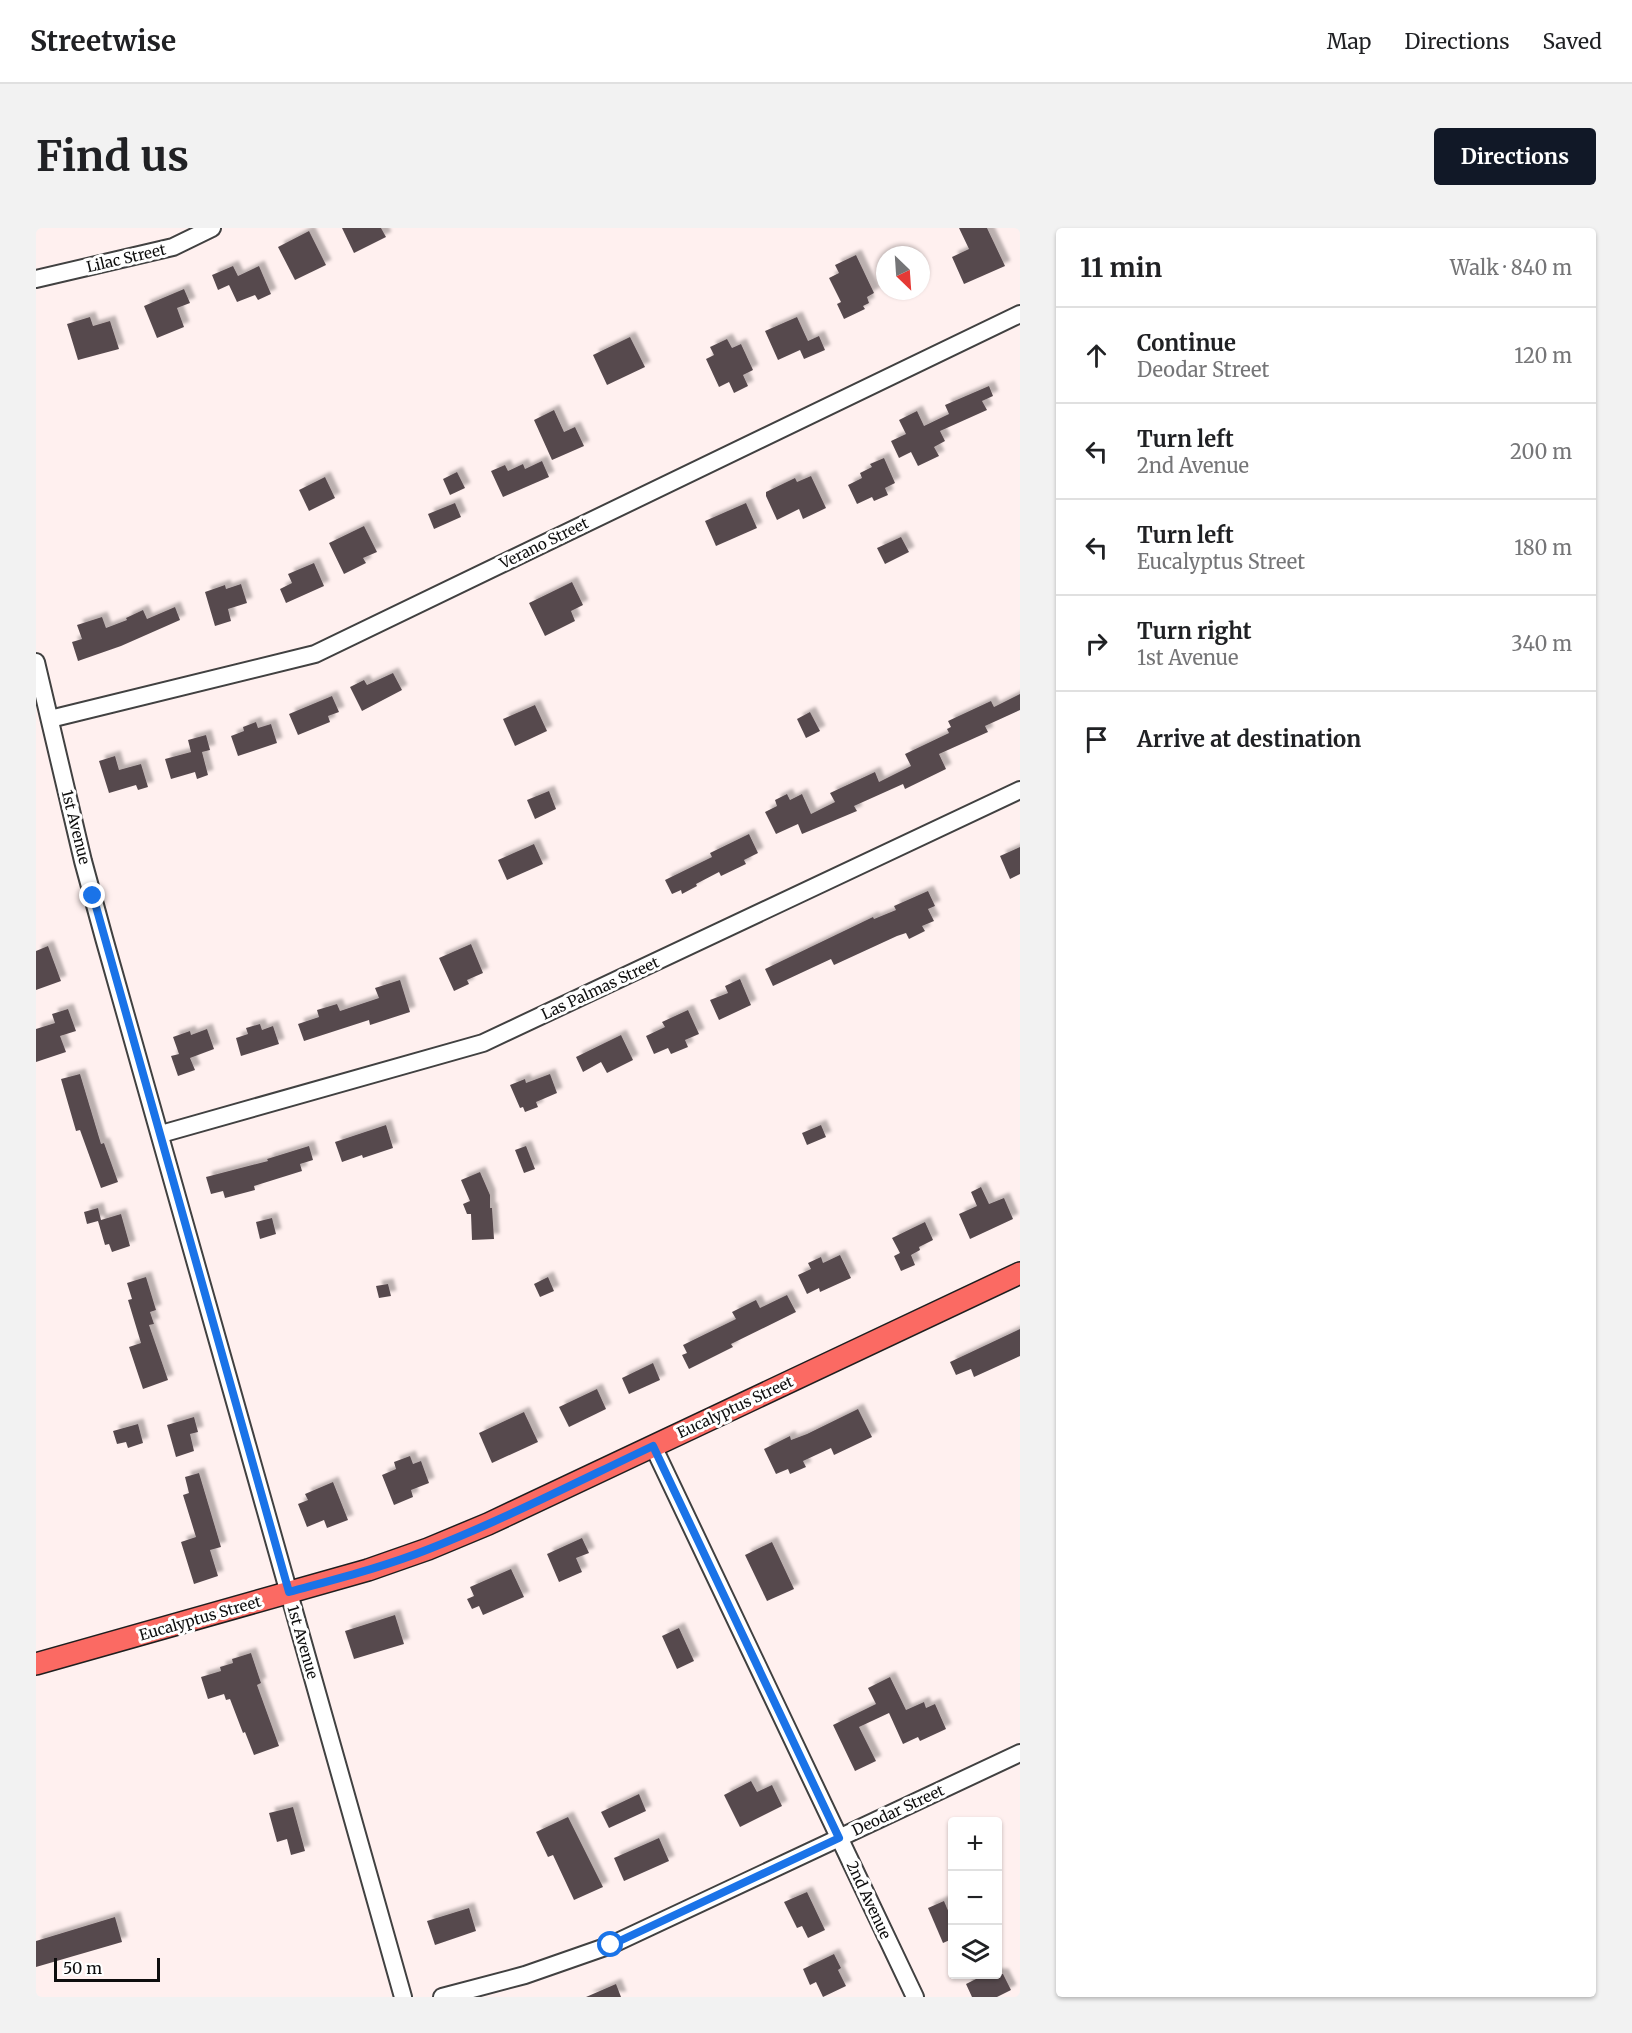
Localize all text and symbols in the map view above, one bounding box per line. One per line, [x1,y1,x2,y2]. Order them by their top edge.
text: Streetwise [30,23,176,59]
text: Map [1327,28,1371,55]
text: Directions [1404,28,1509,55]
text: Saved [1542,28,1602,55]
button: Directions [1434,128,1596,185]
text: Find us [36,130,189,182]
street label: Lilac Street [84,240,168,276]
north arrow [876,246,930,300]
text: 11 min [1080,251,1162,284]
text: Walk · 840 m [1450,255,1572,280]
text: Continue [1137,329,1236,357]
icon: ahead [1080,339,1113,372]
text: 120 m [1514,343,1572,368]
text: Deodar Street [1137,357,1269,382]
text: Turn left [1137,425,1234,453]
icon: left [1080,435,1113,468]
text: 200 m [1510,439,1572,464]
text: 2nd Avenue [1137,453,1249,478]
street label: Verano Street [495,513,592,573]
text: Turn left [1137,521,1234,549]
icon: left [1080,531,1113,564]
text: 180 m [1514,535,1572,560]
text: Eucalyptus Street [1137,549,1305,574]
text: Turn right [1137,617,1251,645]
icon: right [1080,627,1113,660]
text: 340 m [1511,631,1572,656]
text: 1st Avenue [1137,645,1239,670]
icon: arrive [1080,723,1113,756]
text: Arrive at destination [1137,725,1361,753]
street label: 1st Avenue [58,788,94,866]
route end [79,882,105,908]
street label: Las Palmas Street [538,952,662,1024]
street label: Eucalyptus Street [674,1372,796,1442]
street label: Eucalyptus Street [137,1591,263,1644]
street label: 1st Avenue [283,1603,323,1681]
street label: Deodar Street [849,1780,947,1840]
map controls [948,1817,1002,1979]
button: + [948,1817,1002,1871]
street label: 2nd Avenue [843,1858,895,1942]
button: − [948,1871,1002,1925]
button: layers [948,1925,1002,1979]
route start [597,1931,623,1957]
scale bar [54,1955,160,1982]
text: 50 m [63,1958,102,1978]

